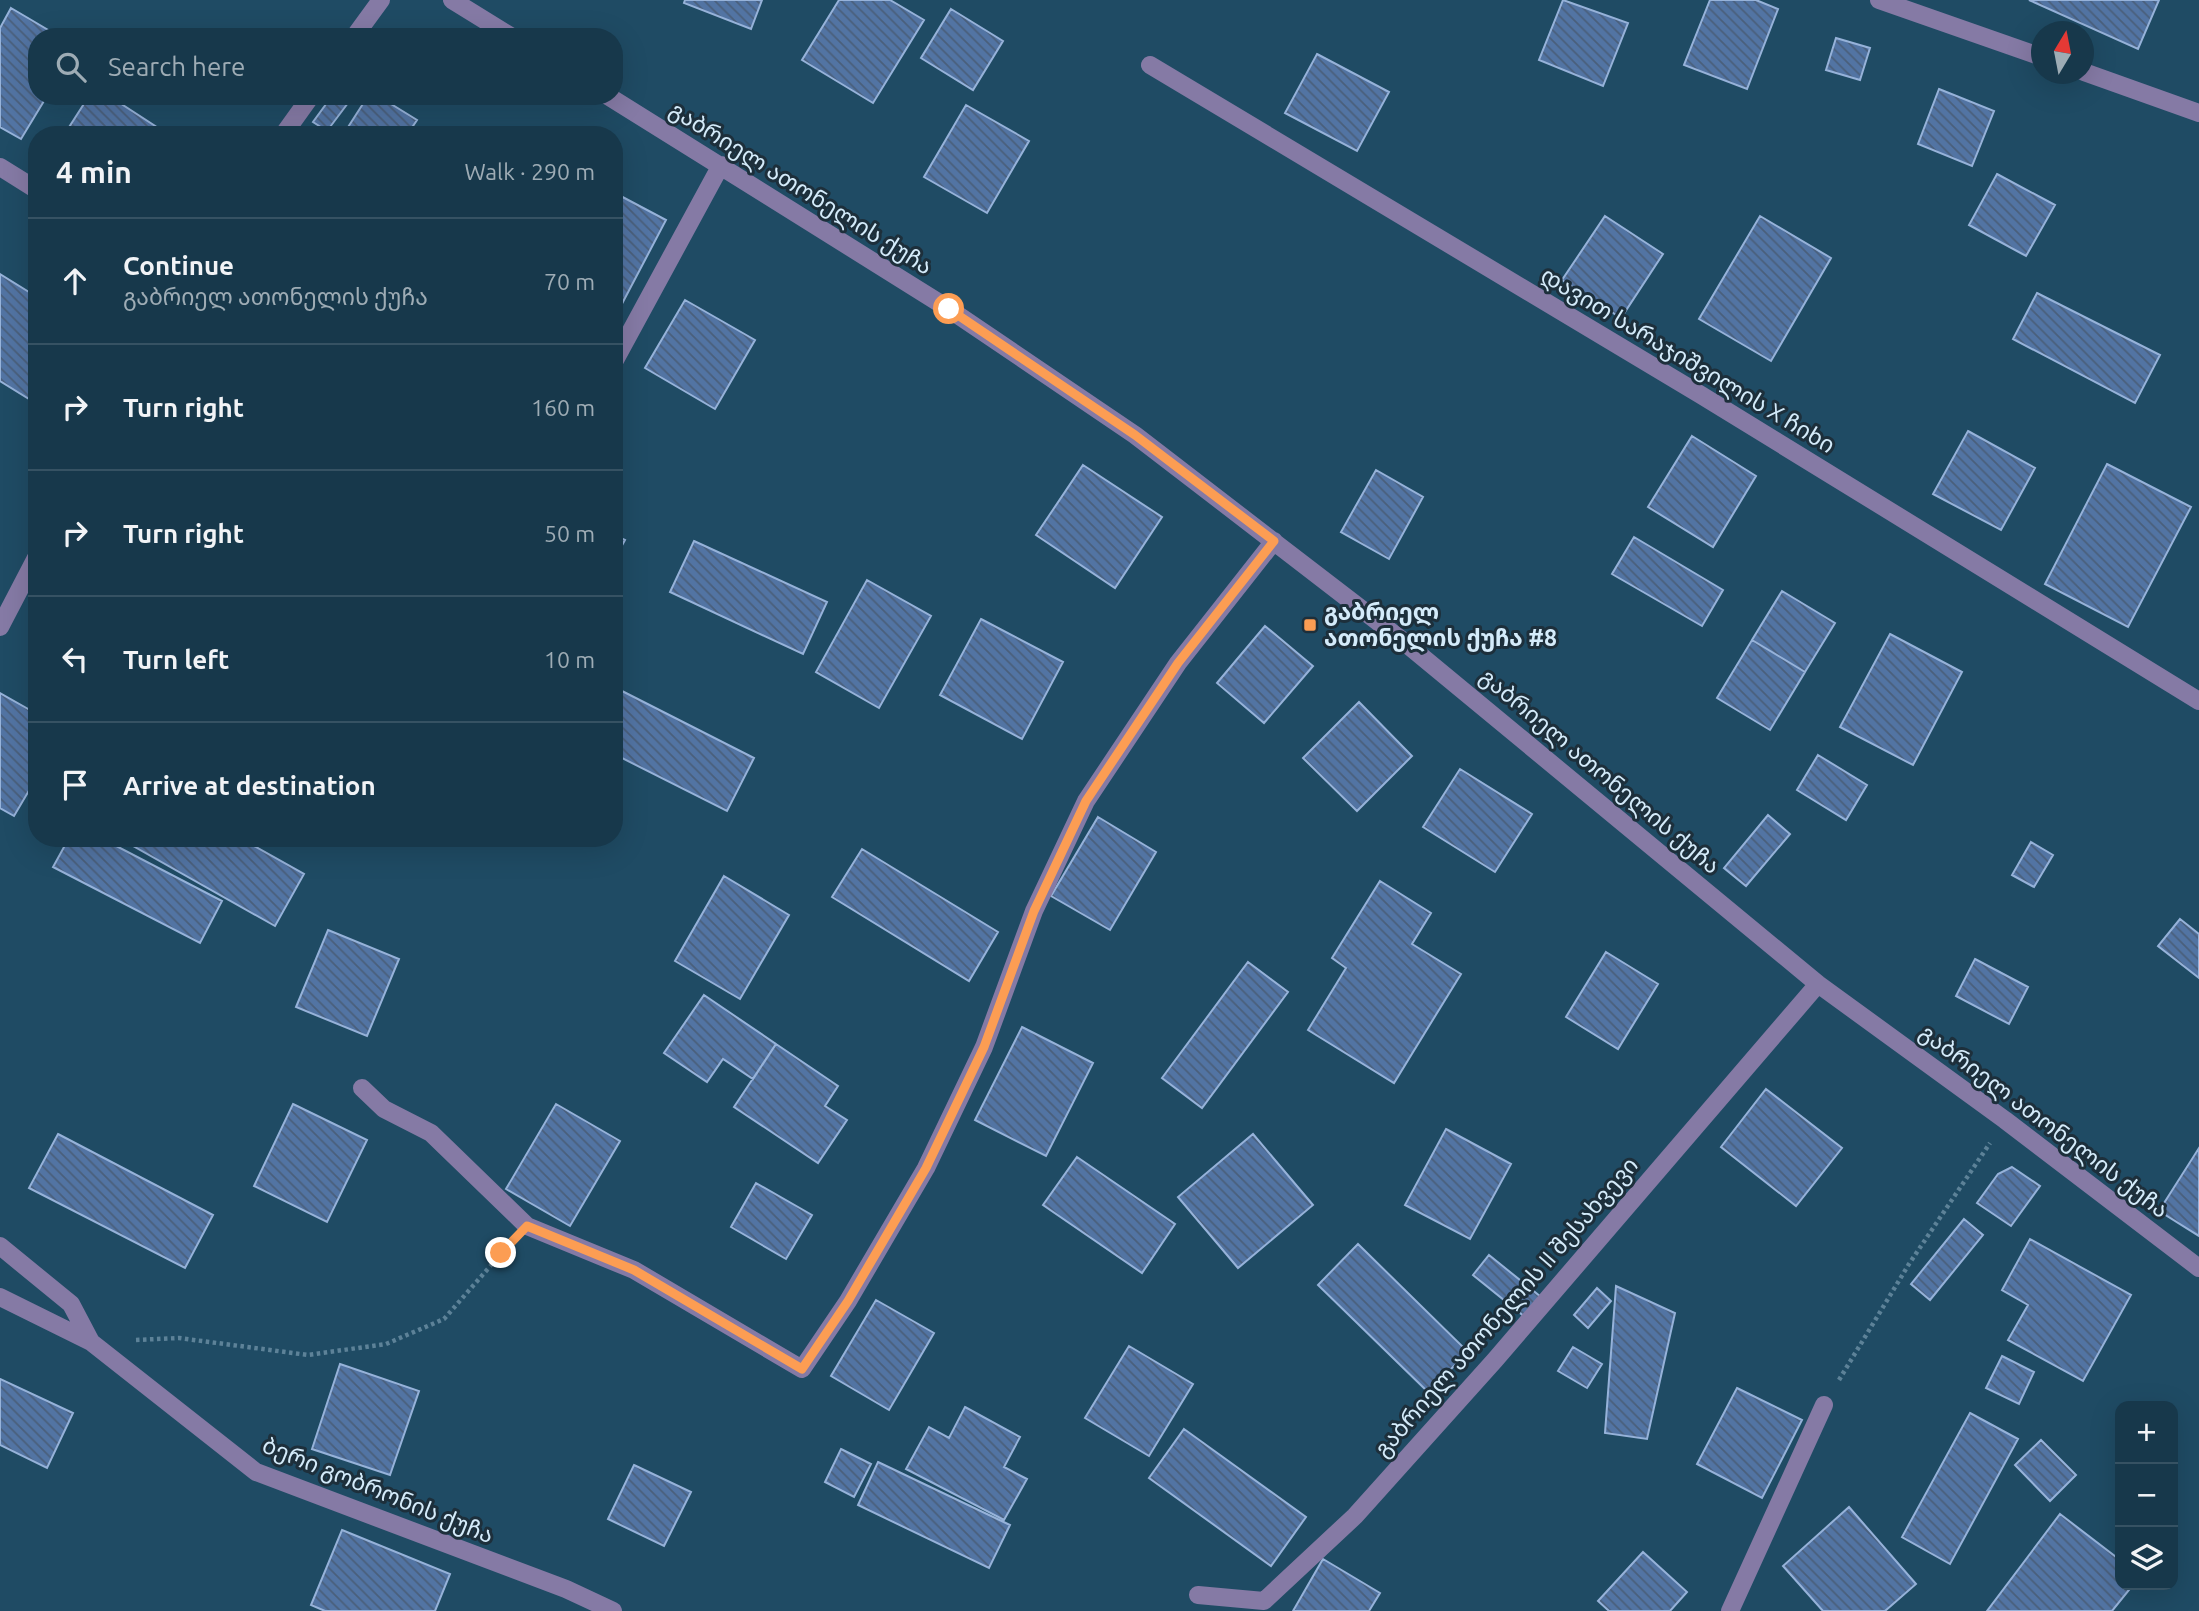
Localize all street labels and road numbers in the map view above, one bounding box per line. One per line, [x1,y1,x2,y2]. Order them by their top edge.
street label: გაბრიელ ათონელის ქუჩა [664,96,937,281]
street label: დავით სარაჯიშვილის X ჩიხი [1536,262,1840,459]
street label: გაბრიელ ათონელის ქუჩა [1474,663,1725,880]
street label: გაბრიელ ათონელის ქუჩა [1914,1019,2174,1224]
street label: გაბრიელ ათონელის II შესახვევი [1369,1152,1644,1463]
street label: ბერი გობრონის ქუჩა [258,1432,497,1549]

